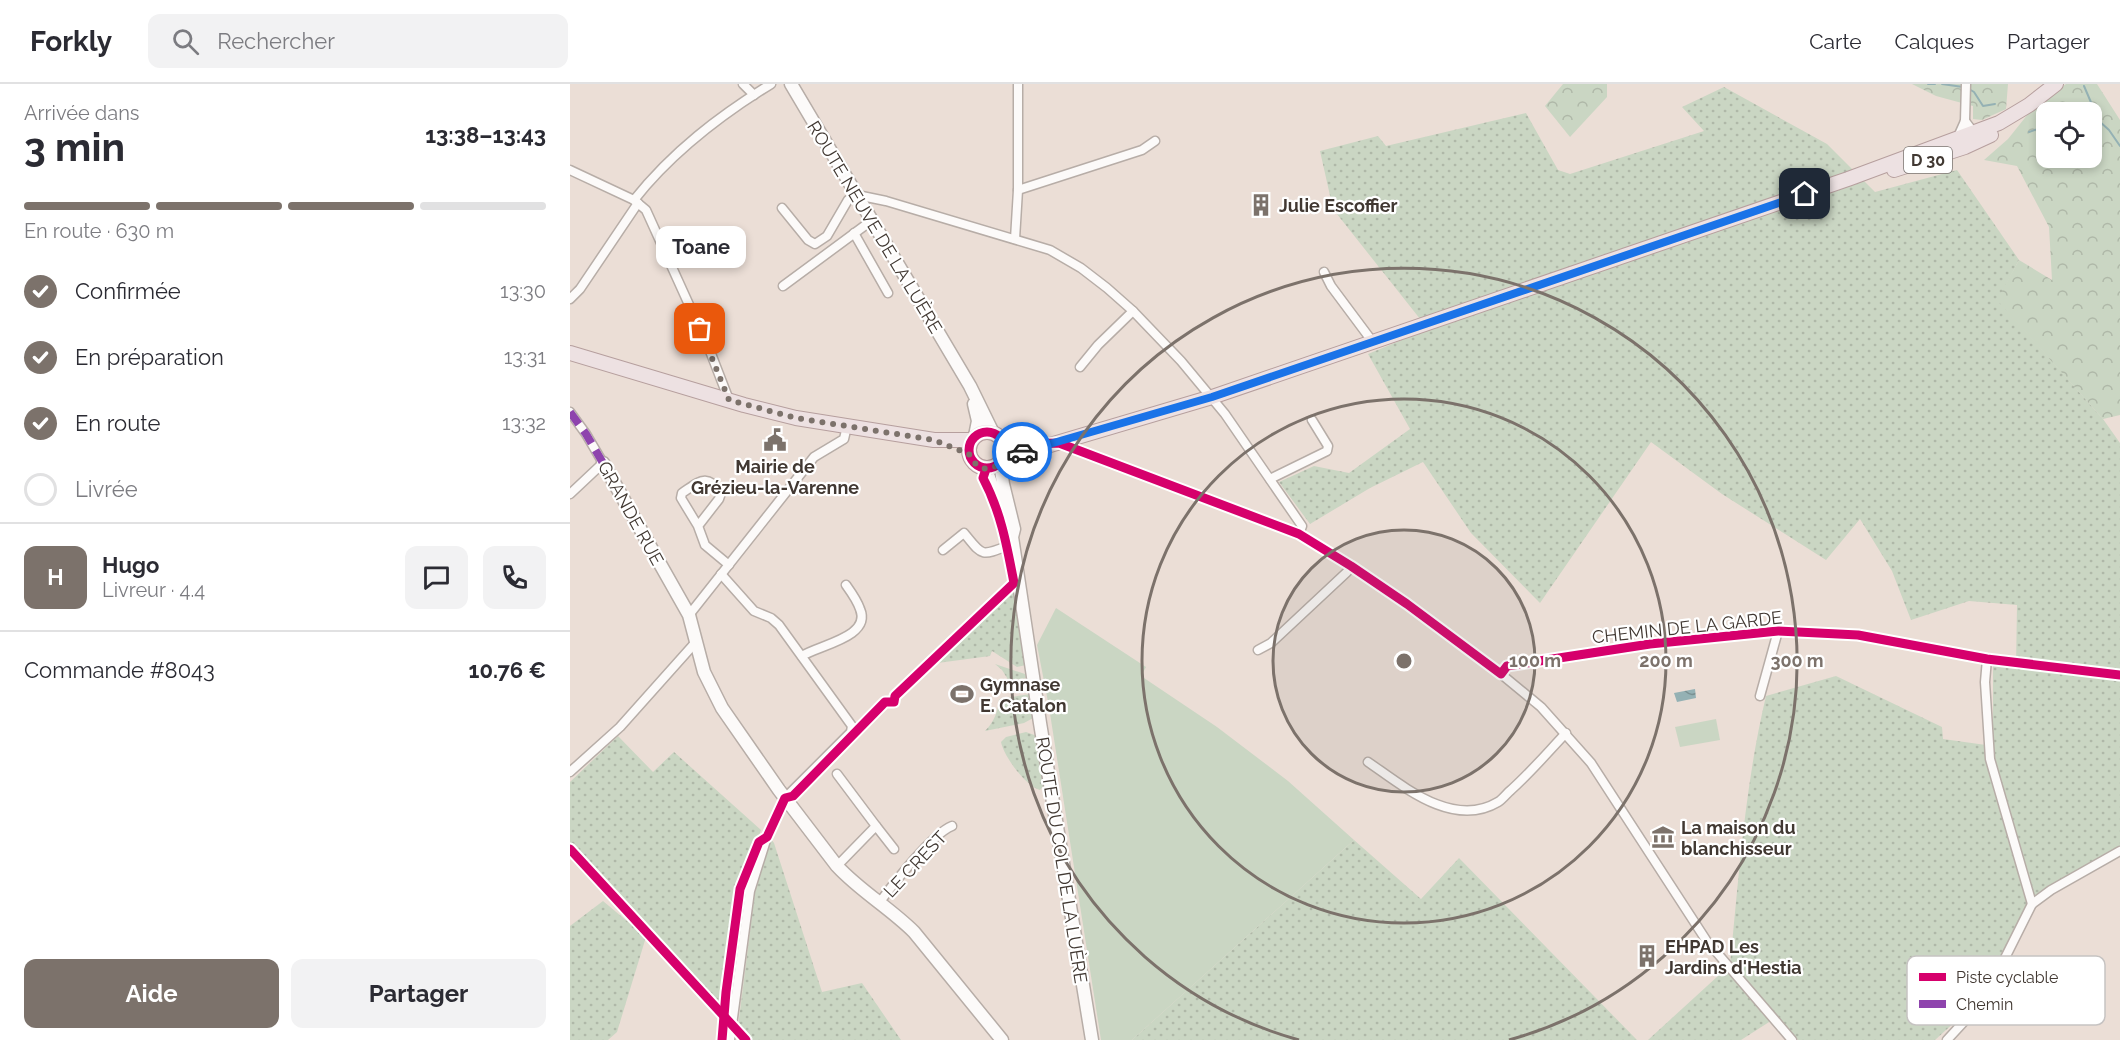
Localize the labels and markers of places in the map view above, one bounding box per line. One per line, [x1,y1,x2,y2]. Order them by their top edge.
pin [1779,168,1830,219]
building icon: Julie Escoffier [1248,192,1274,218]
place label: Julie Escoffier [1279,195,1398,216]
callout: Toane [655,227,745,269]
pin [674,303,725,354]
public building icon: Mairie de Grézieu-la-Varenne [762,427,788,453]
place label: Mairie de Grézieu-la-Varenne [691,456,859,498]
centre of rings [1394,651,1414,671]
place label: Gymnase E. Catalon [980,674,1067,716]
sports icon: Gymnase E. Catalon [949,681,975,707]
place label: La maison du blanchisseur [1681,817,1796,859]
museum icon: La maison du blanchisseur [1650,824,1676,850]
place label: EHPAD Les Jardins d'Hestia [1665,936,1802,978]
building icon: EHPAD Les Jardins d'Hestia [1634,943,1660,969]

